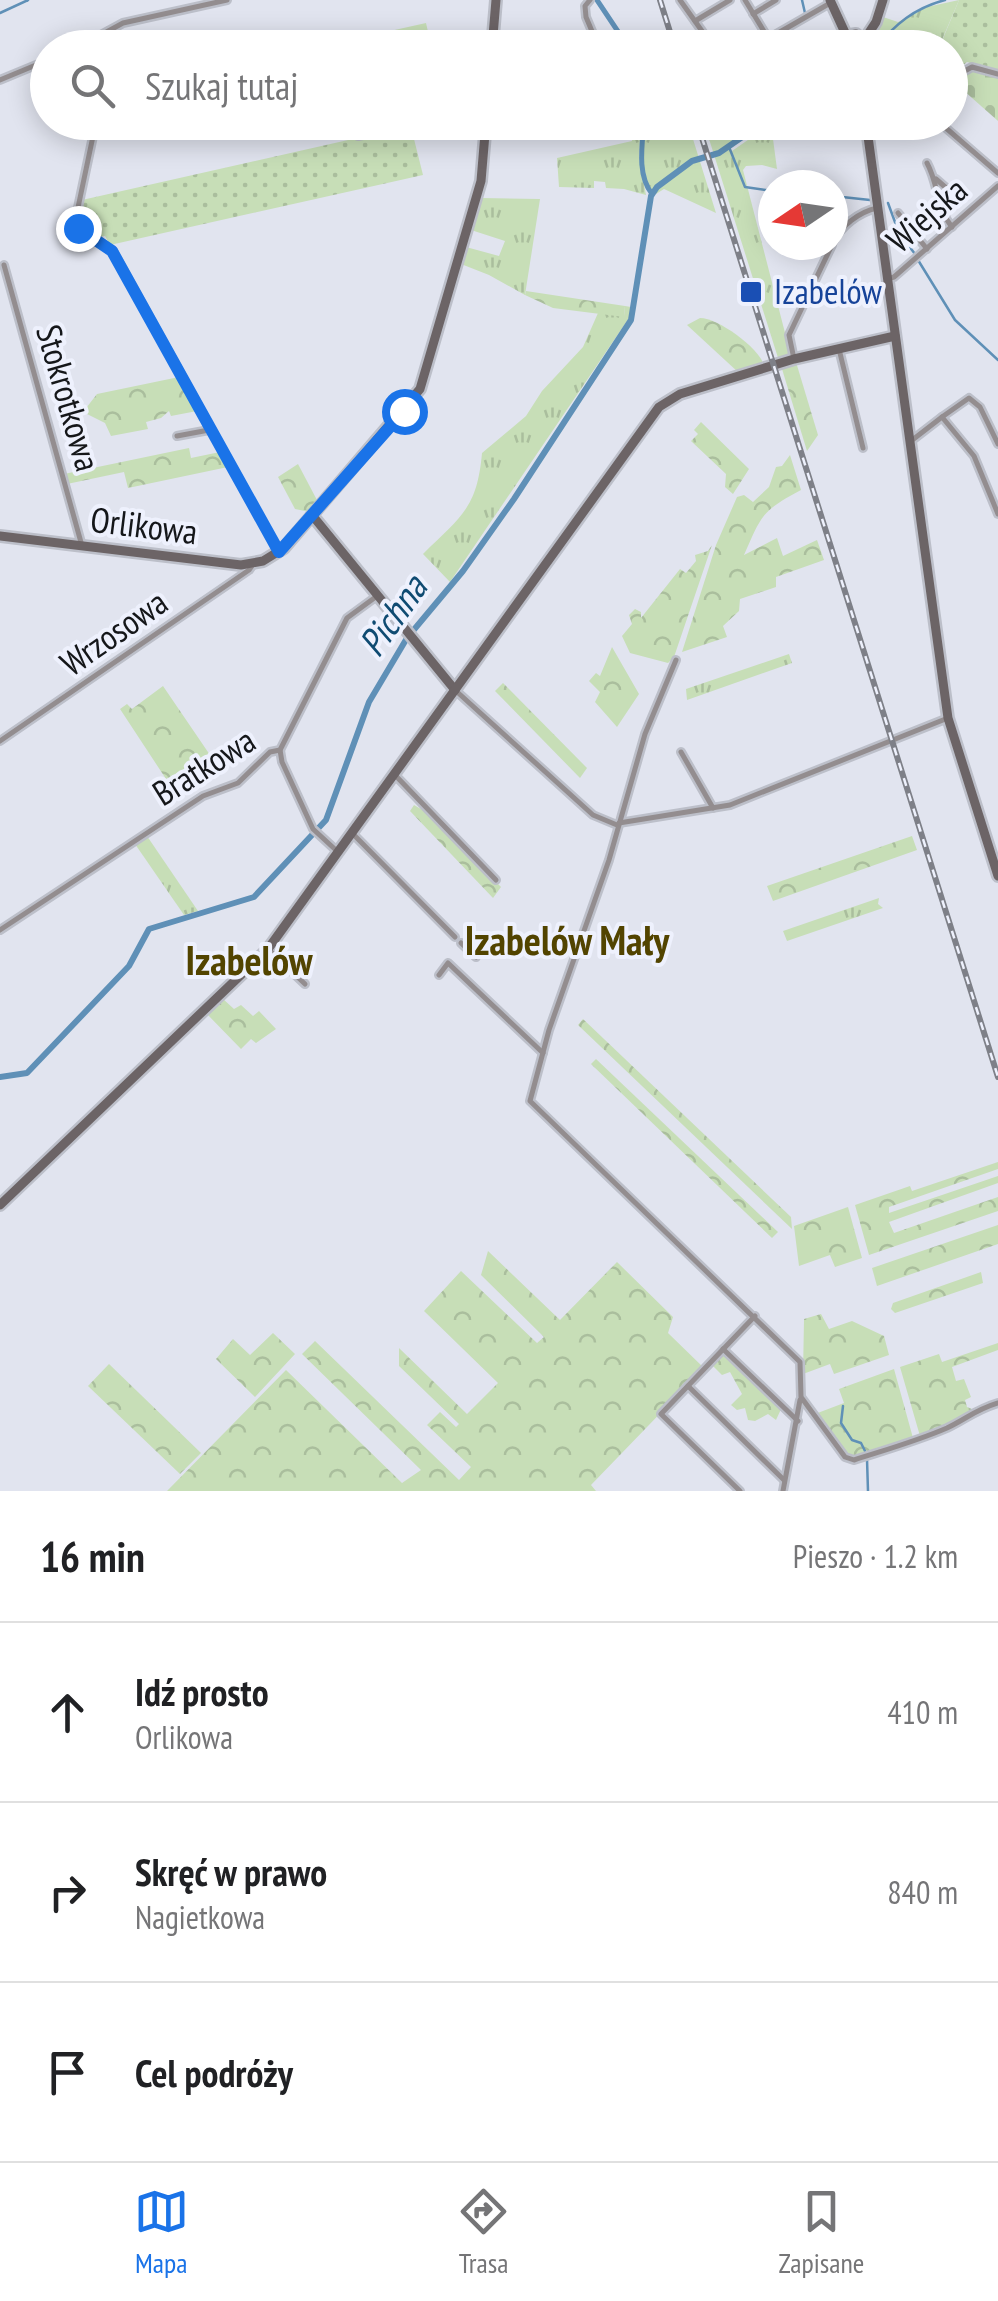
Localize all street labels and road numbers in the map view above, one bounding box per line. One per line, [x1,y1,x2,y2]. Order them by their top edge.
street label: Wiejska [876,167,976,262]
street label: Stokrotkowa [26,319,112,476]
street label: Orlikowa [88,496,200,554]
street label: Wrzosowa [51,579,176,686]
street label: Bratkowa [144,717,263,815]

